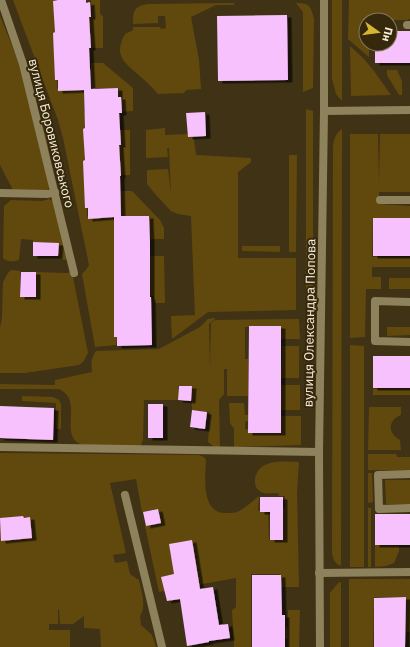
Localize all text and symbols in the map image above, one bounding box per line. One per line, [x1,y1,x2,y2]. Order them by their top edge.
north arrow [358,12,398,52]
text: Пн [379,26,396,43]
street label: вулиця Боровиковського [25,57,78,210]
street label: вулиця Олександра Попова [300,239,319,407]

